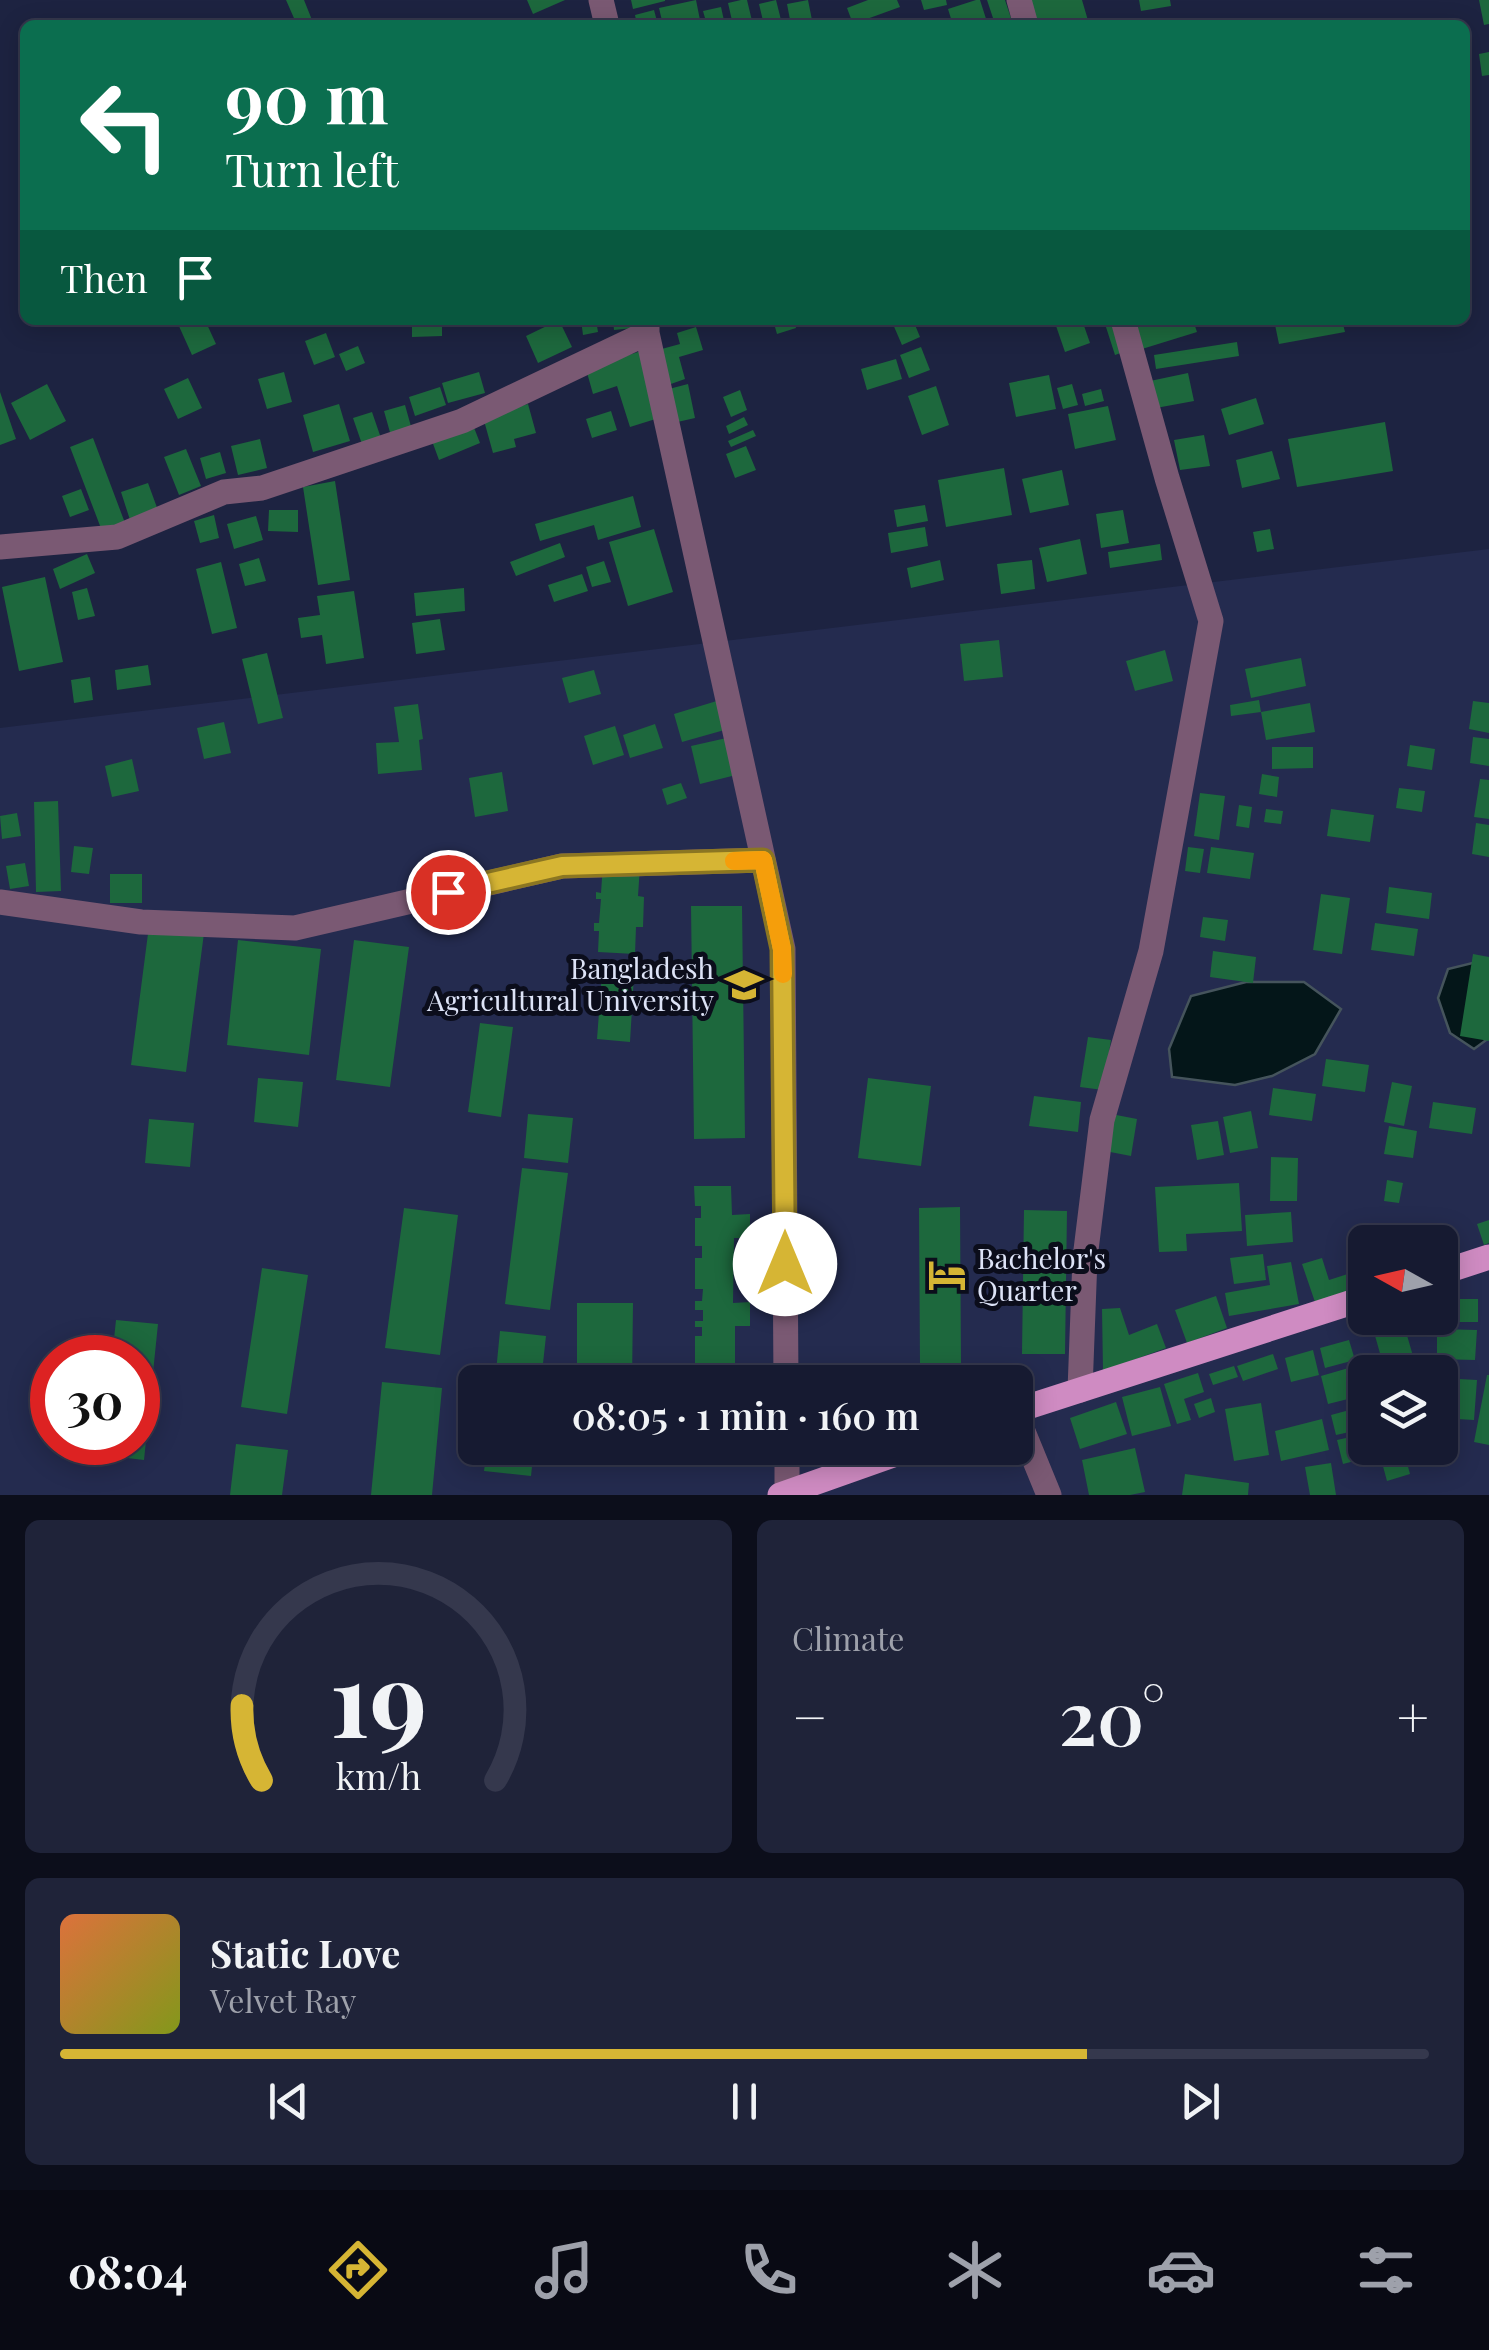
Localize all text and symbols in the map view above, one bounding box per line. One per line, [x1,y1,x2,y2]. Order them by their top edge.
text: 90 m [225,48,389,142]
icon: left [60,60,190,190]
text: Turn left [225,138,399,198]
icon: arrive [168,250,223,305]
text: Then [60,252,148,303]
pin [406,850,491,935]
icon: arrive [421,865,476,920]
place label: Bangladesh Agricultural University [426,949,715,1018]
school or university icon: Bangladesh Agricultural University [723,964,765,1006]
position arrow [733,1212,837,1316]
north arrow [1348,1225,1458,1335]
map controls [1348,1225,1458,1465]
place label: Bachelor's Quarter [977,1239,1106,1308]
hotel icon: Bachelor's Quarter [926,1254,968,1296]
speed limit sign: 30 [30,1335,160,1465]
button: layers [1348,1355,1458,1465]
text: 08:05 · 1 min · 160 m [572,1389,919,1440]
text: Climate [792,1616,904,1659]
text: 19 [330,1625,427,1764]
text: 20° [1059,1665,1165,1765]
text: − [792,1678,828,1752]
text: + [1397,1678,1429,1752]
text: km/h [336,1751,421,1799]
text: Static Love [210,1927,400,1978]
text: Velvet Ray [210,1978,357,2021]
icon: previous [261,2074,316,2129]
icon: pause [717,2074,772,2129]
icon: next [1173,2074,1228,2129]
icon: directions [323,2235,393,2305]
icon: music [529,2235,599,2305]
icon: phone [734,2235,804,2305]
icon: climate [940,2235,1010,2305]
icon: car [1146,2235,1216,2305]
icon: filters [1351,2235,1421,2305]
text: 08:04 [68,2240,188,2300]

